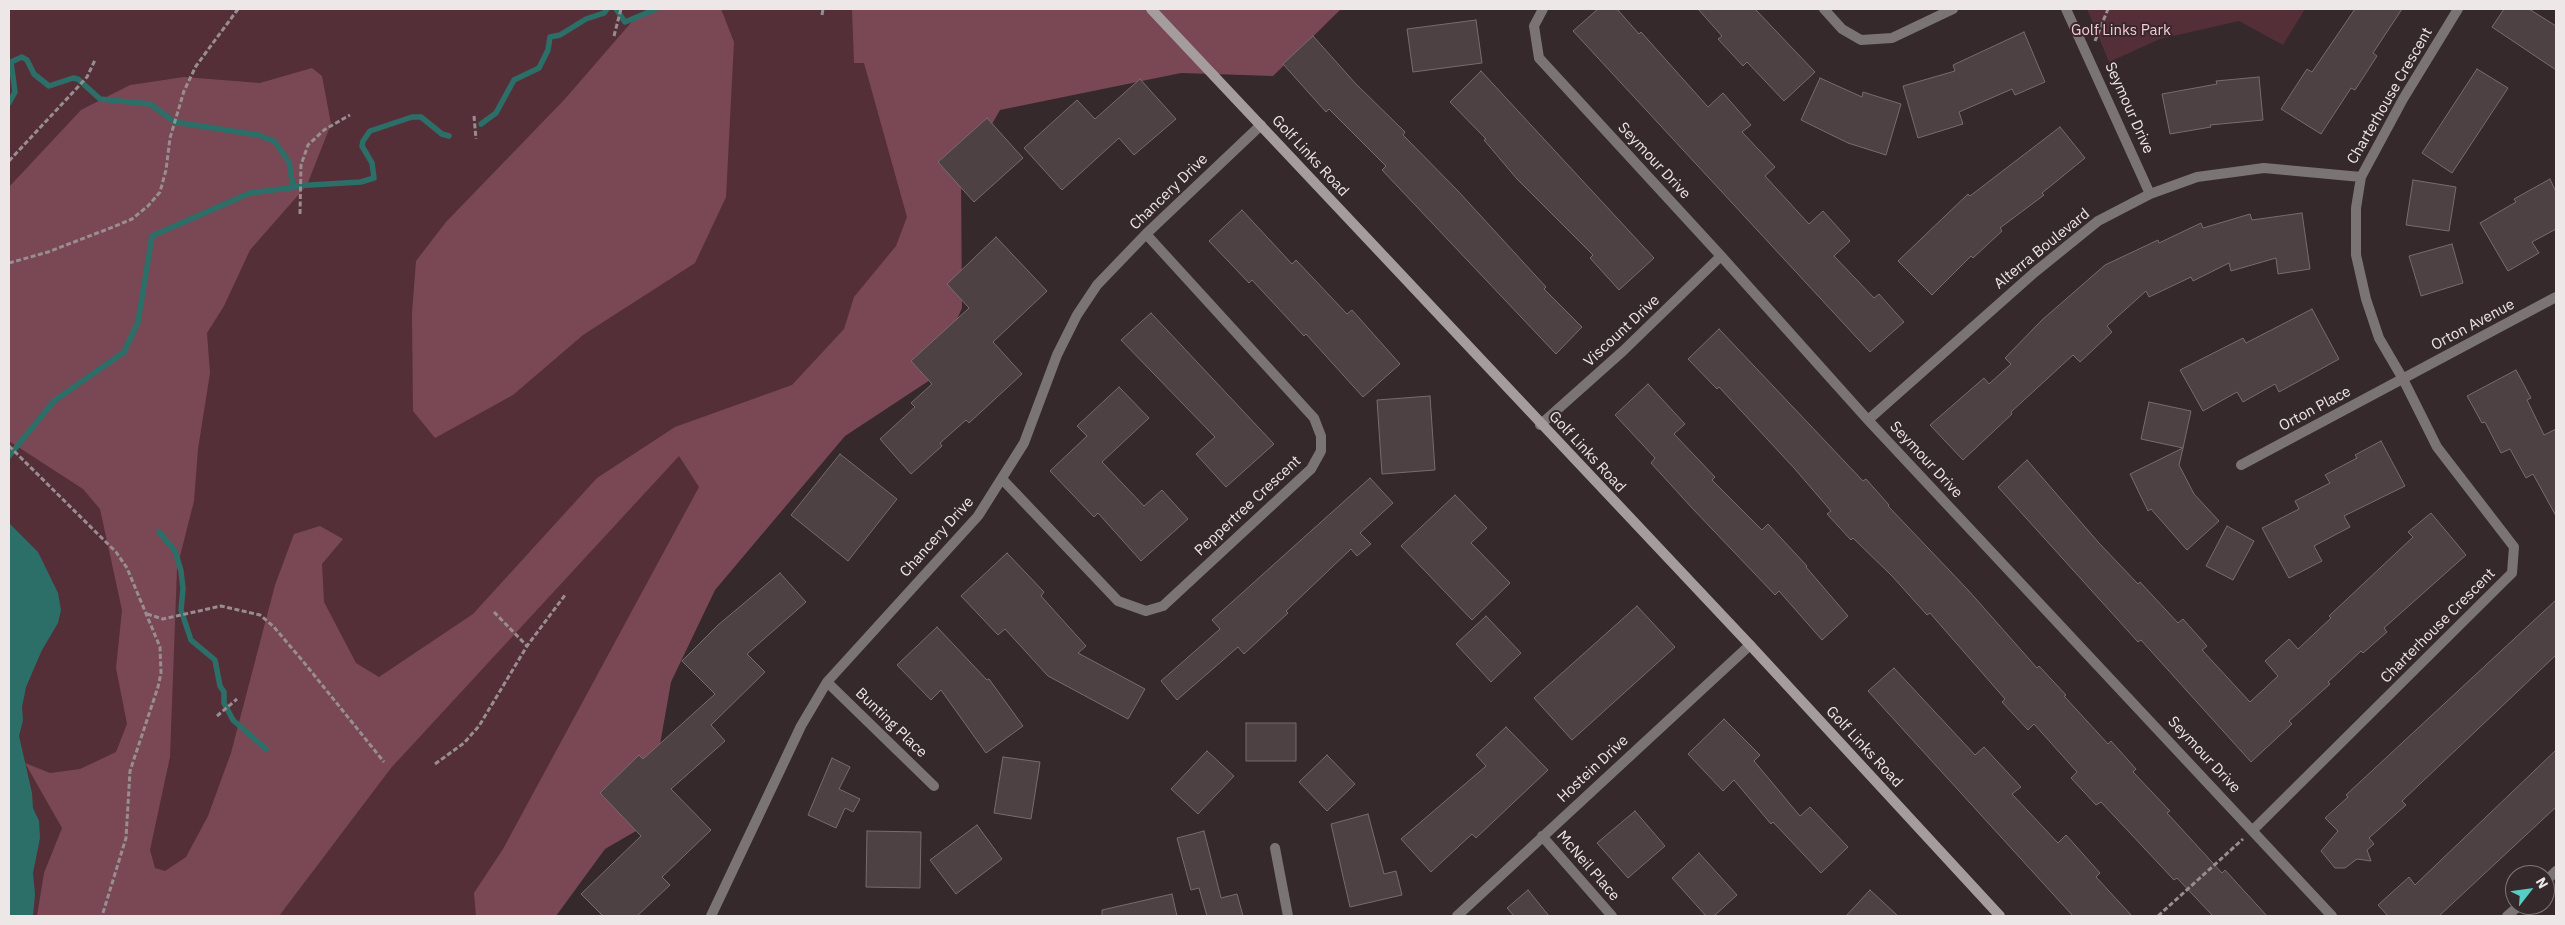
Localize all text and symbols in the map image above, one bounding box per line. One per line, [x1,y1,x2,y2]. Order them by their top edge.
park label: Golf Links Park [2071,22,2171,40]
street label: Charterhouse Crescent [2344,25,2436,167]
street label: Seymour Drive [2101,59,2157,157]
street label: Golf Links Road [1268,112,1352,200]
street label: Seymour Drive [1614,119,1694,203]
street label: Chancery Drive [1126,150,1212,234]
street label: Alterra Boulevard [1991,205,2093,293]
street label: Viscount Drive [1580,291,1664,371]
street label: Orton Avenue [2428,295,2518,355]
street label: Orton Place [2276,383,2354,435]
street label: Golf Links Road [1545,408,1629,496]
street label: Seymour Drive [1886,418,1966,502]
street label: Peppertree Crescent [1191,452,1305,560]
street label: Chancery Drive [896,493,978,581]
street label: Charterhouse Crescent [2377,565,2499,687]
street label: Bunting Place [851,684,931,762]
street label: Golf Links Road [1822,703,1906,791]
street label: Seymour Drive [2164,713,2244,797]
street label: Hostein Drive [1554,732,1632,806]
street label: McNeil Place [1553,827,1623,905]
north arrow [2505,865,2555,915]
text: N [2532,874,2552,892]

